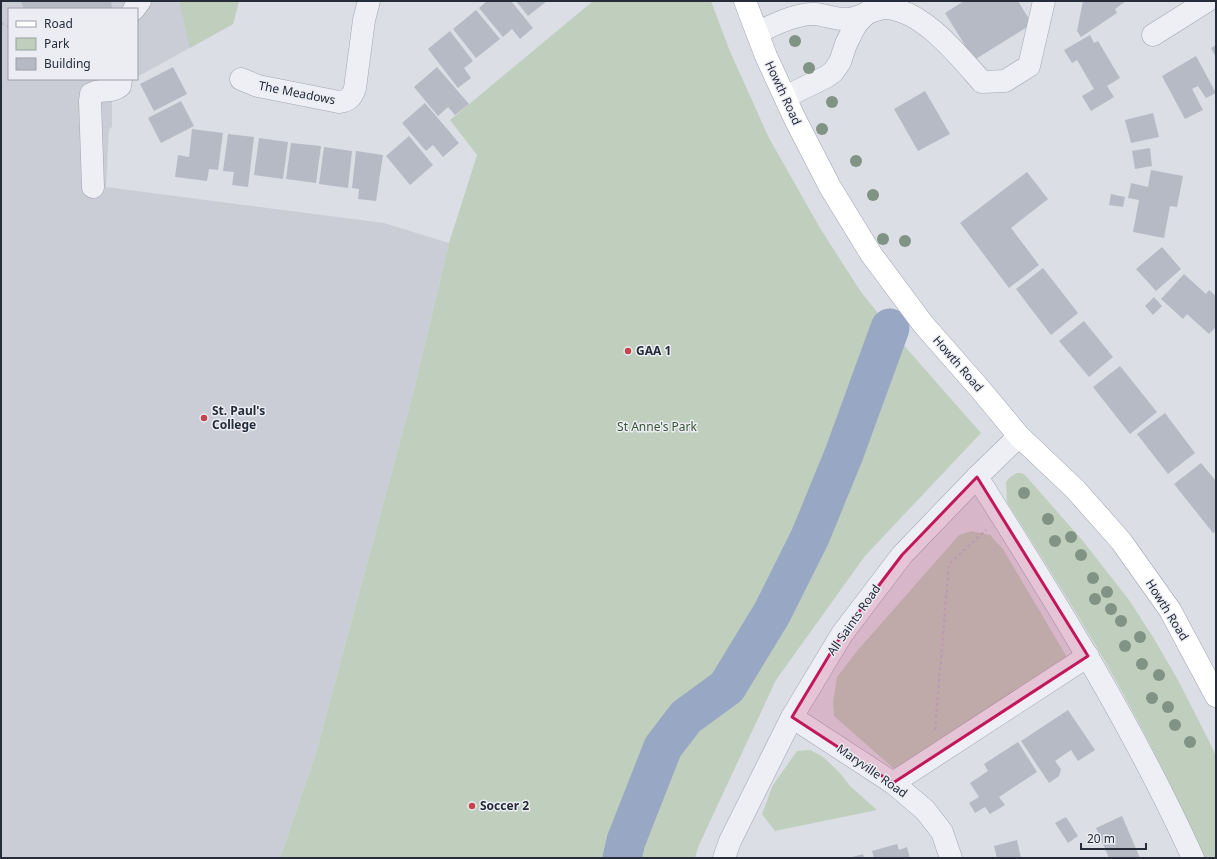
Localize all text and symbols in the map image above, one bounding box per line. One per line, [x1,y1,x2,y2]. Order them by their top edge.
legend [8,8,138,80]
text: Road [44,15,73,32]
text: Park [44,35,70,52]
text: Building [44,55,91,72]
street label: Howth Road [761,58,806,128]
street label: The Meadows [257,77,337,108]
street label: Howth Road [929,332,987,395]
place label: GAA 1 [636,342,671,359]
marker: GAA 1 [623,346,633,356]
place label: St. Paul's College [212,402,265,433]
marker: St. Paul's College [199,413,209,423]
park label: St Anne's Park [617,418,697,435]
street label: Howth Road [1142,576,1193,644]
street label: All Saints Road [823,581,884,659]
street label: Maryville Road [833,740,911,801]
place label: Soccer 2 [480,797,529,814]
marker: Soccer 2 [467,801,477,811]
scale bar [1081,825,1146,851]
text: 20 m [1087,830,1115,847]

